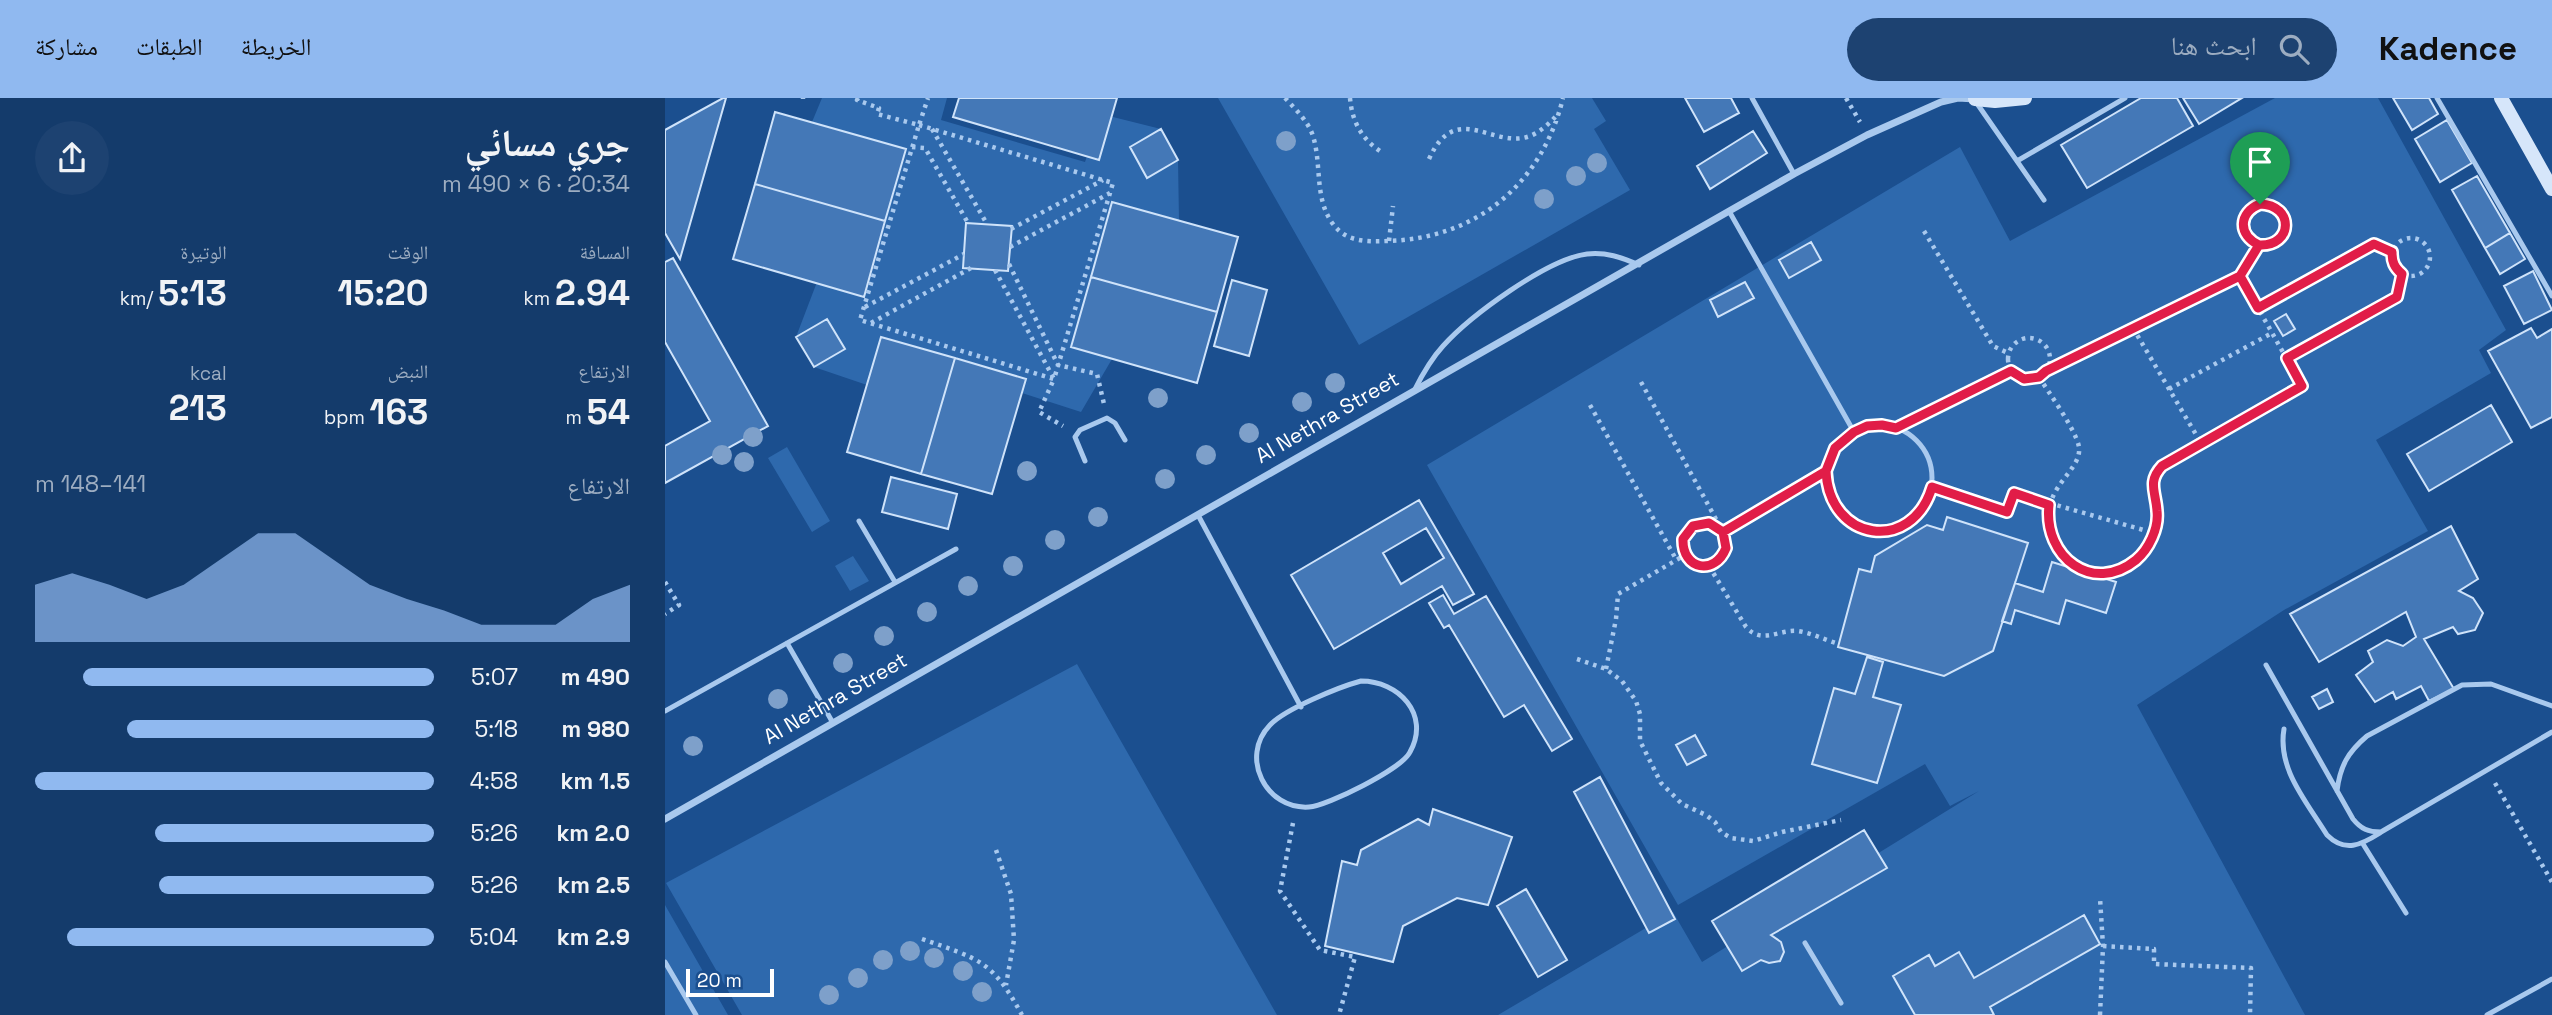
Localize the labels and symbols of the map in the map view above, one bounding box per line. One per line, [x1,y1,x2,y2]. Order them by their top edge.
pin [2230,132,2290,204]
street label: Al Nethra Street [1250,365,1404,469]
street label: Al Nethra Street [758,646,912,750]
scale bar [686,966,773,998]

